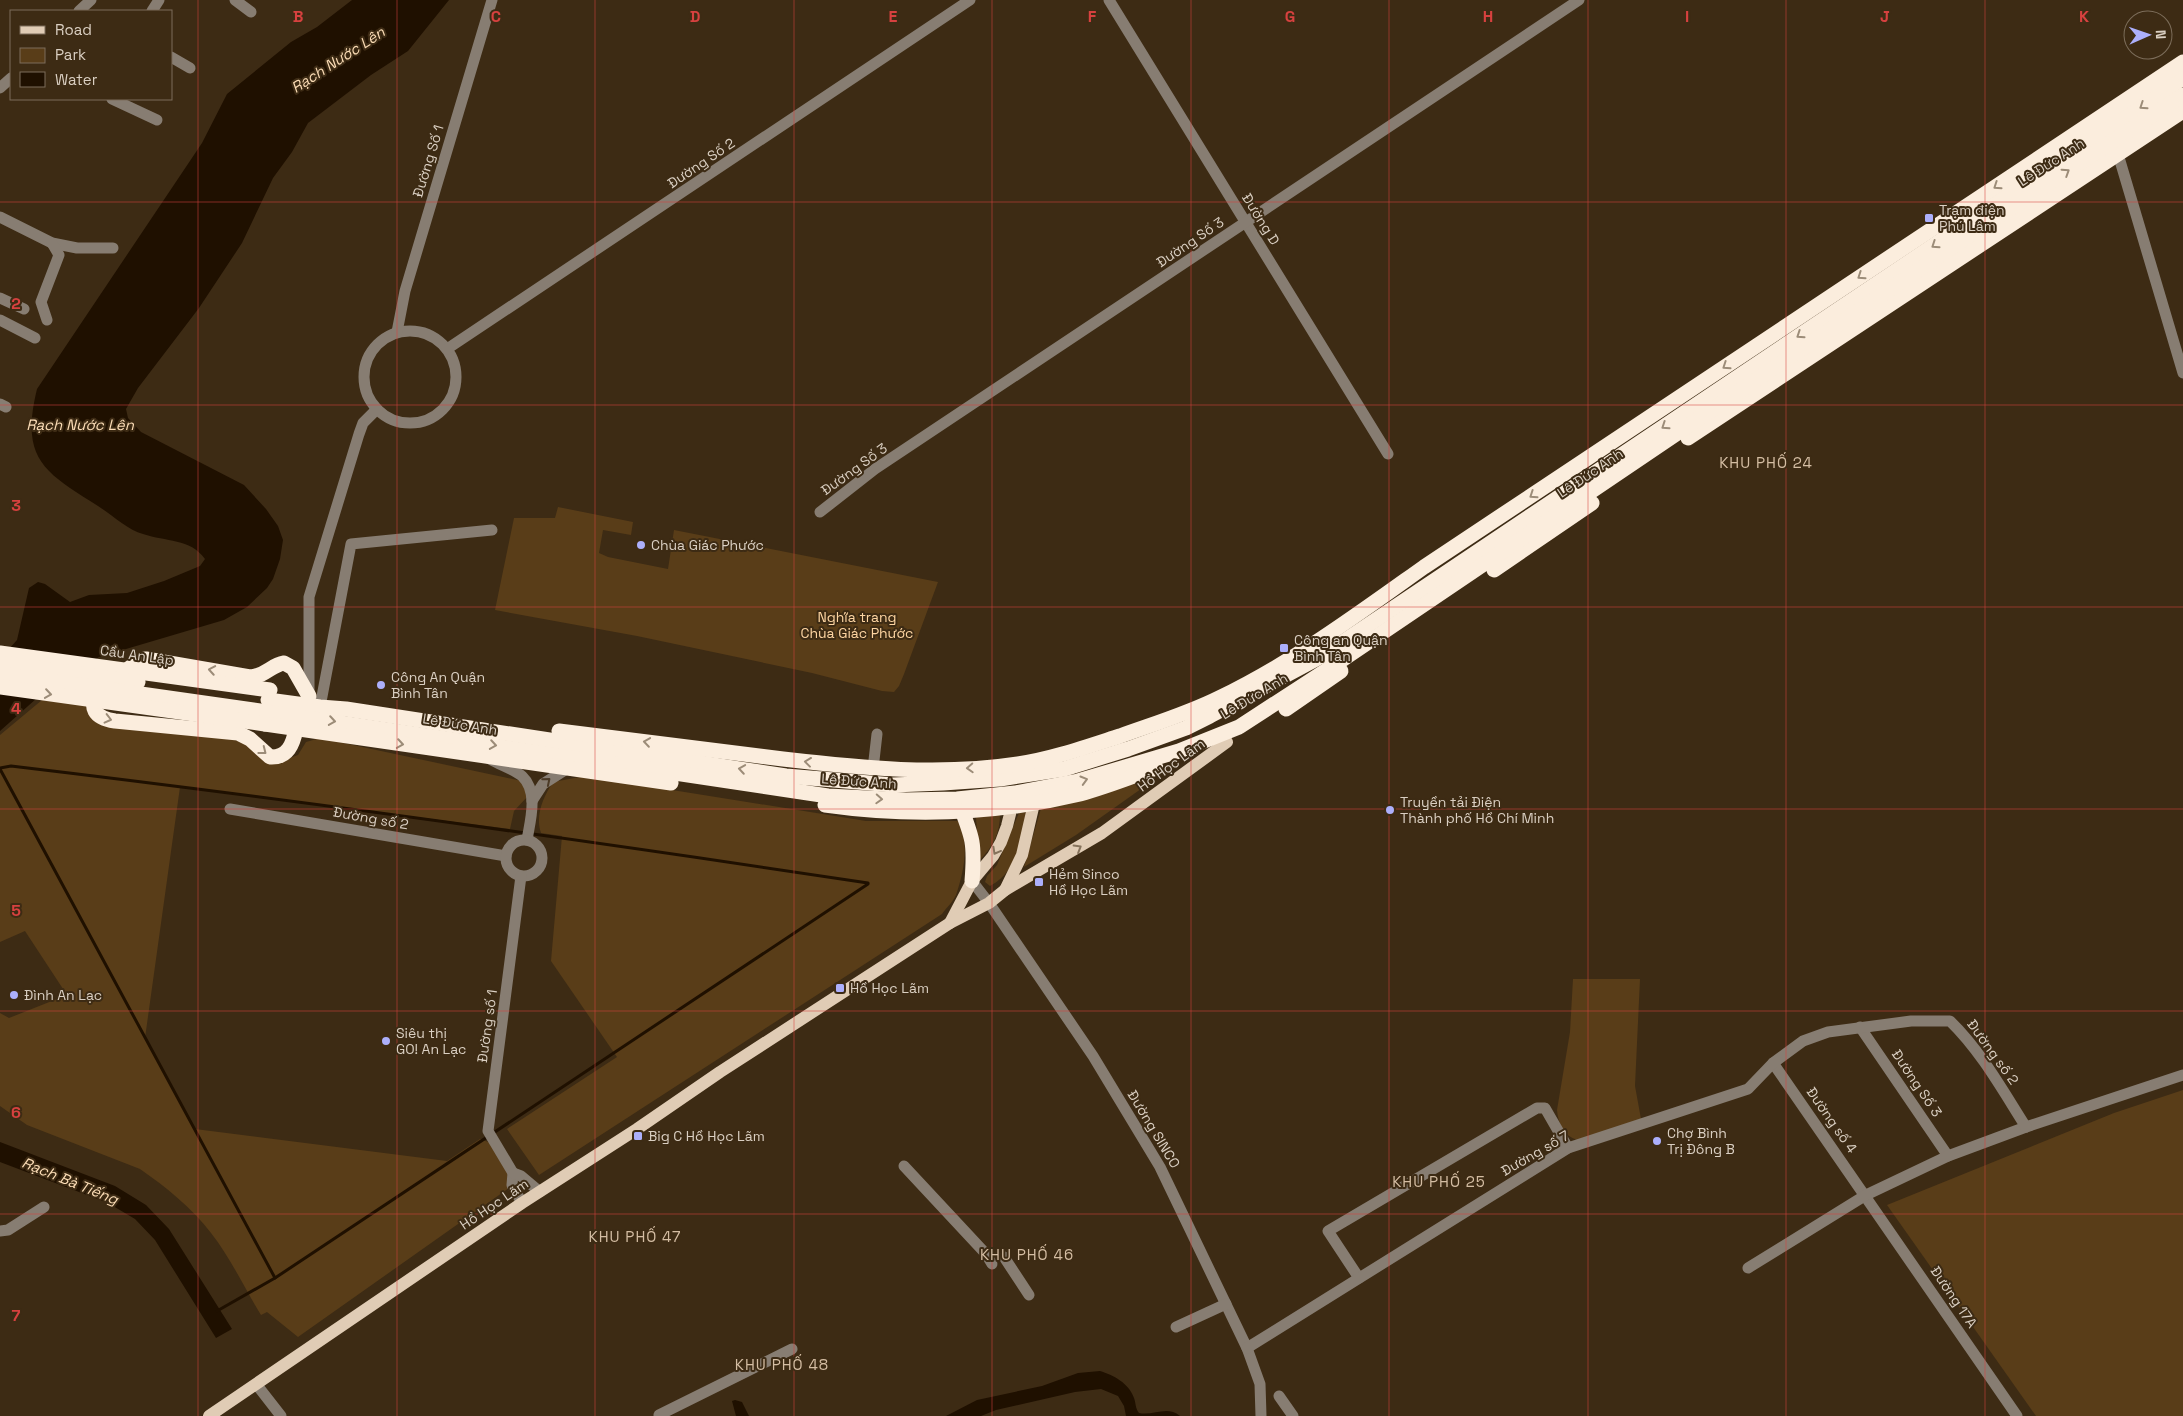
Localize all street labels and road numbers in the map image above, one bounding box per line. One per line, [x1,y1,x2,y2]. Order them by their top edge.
street label: Đường Số 1 [408,123,448,199]
street label: Đường Số 2 [664,134,738,192]
street label: Lê Đức Anh [2014,134,2088,190]
street label: Đường D [1238,190,1284,248]
street label: Đường Số 3 [1153,213,1227,271]
street label: Đường Số 3 [817,439,891,499]
street label: Lê Đức Anh [1554,444,1626,502]
street label: Cầu An Lập [99,641,175,669]
street label: Lê Đức Anh [1217,669,1291,723]
street label: Lê Đức Anh [421,709,499,739]
street label: Hồ Học Lãm [1134,735,1208,795]
street label: Lê Đức Anh [821,769,897,793]
street label: Đường số 2 [332,803,410,833]
street label: Đường số 1 [473,988,501,1064]
street label: Đường số 2 [1963,1016,2023,1088]
street label: Đường Số 3 [1888,1046,1946,1120]
street label: Đường số 4 [1803,1083,1861,1157]
street label: Đường SINCO [1124,1087,1184,1171]
street label: Đường số 7 [1498,1126,1572,1180]
street label: Hồ Học Lãm [456,1174,532,1234]
street label: Đường 17A [1927,1263,1981,1332]

